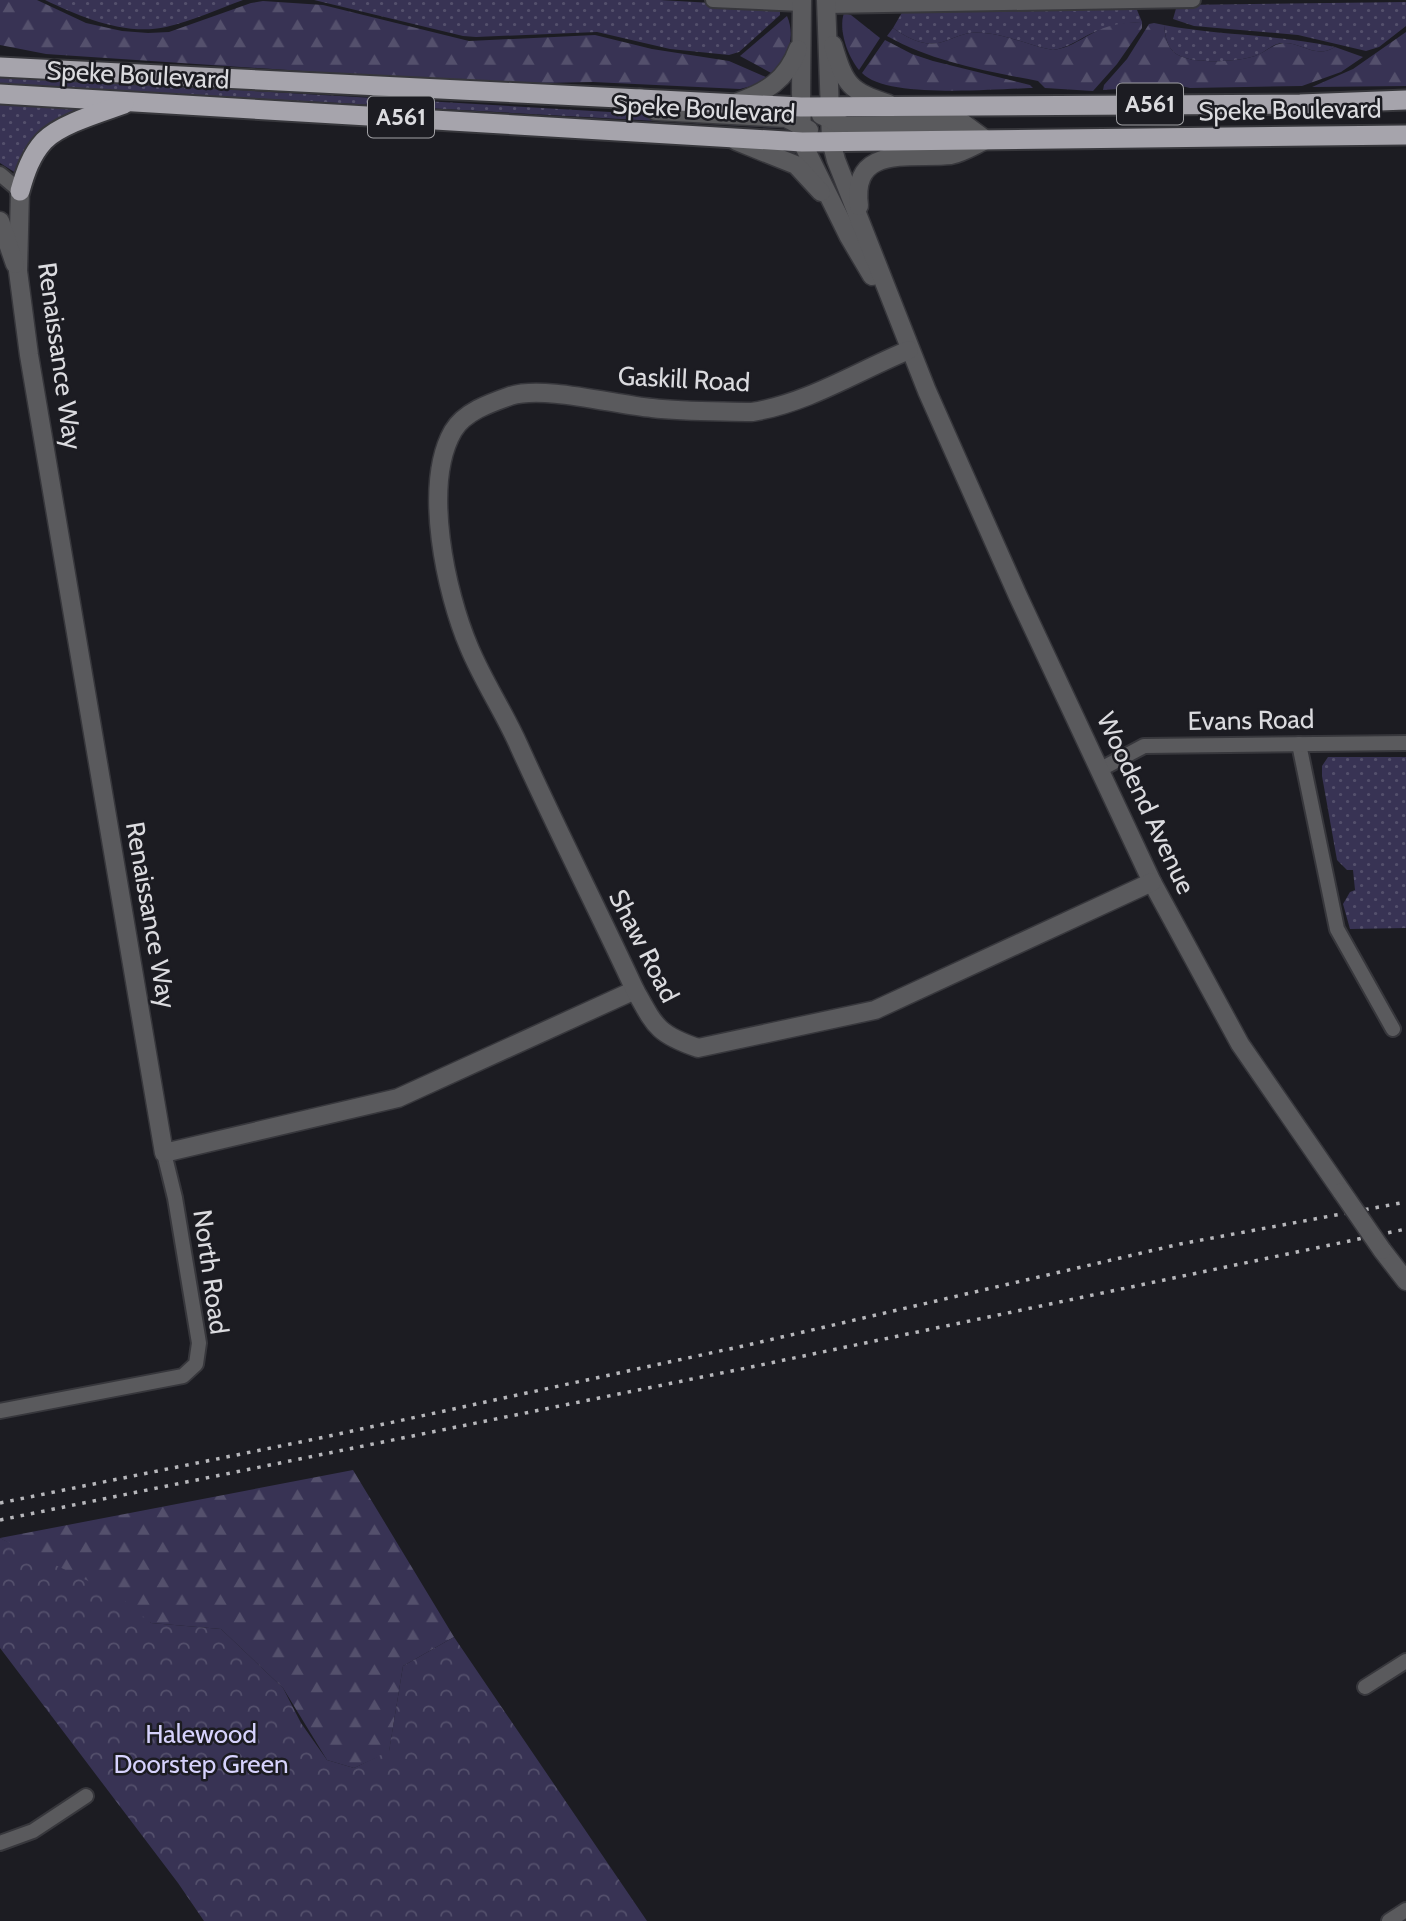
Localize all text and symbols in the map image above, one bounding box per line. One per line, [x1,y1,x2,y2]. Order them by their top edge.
street label: Speke Boulevard [46,54,230,96]
road number: A561 [1117,84,1183,124]
street label: Speke Boulevard [612,88,796,130]
street label: Speke Boulevard [1198,92,1382,128]
road number: A561 [368,96,434,138]
street label: Renaissance Way [31,260,89,452]
street label: Gaskill Road [617,360,751,398]
street label: Evans Road [1187,703,1315,737]
street label: Woodend Avenue [1090,707,1202,899]
street label: Renaissance Way [119,819,183,1011]
street label: Shaw Road [602,884,686,1008]
street label: North Road [186,1208,236,1336]
park label: Halewood Doorstep Green [114,1718,288,1780]

